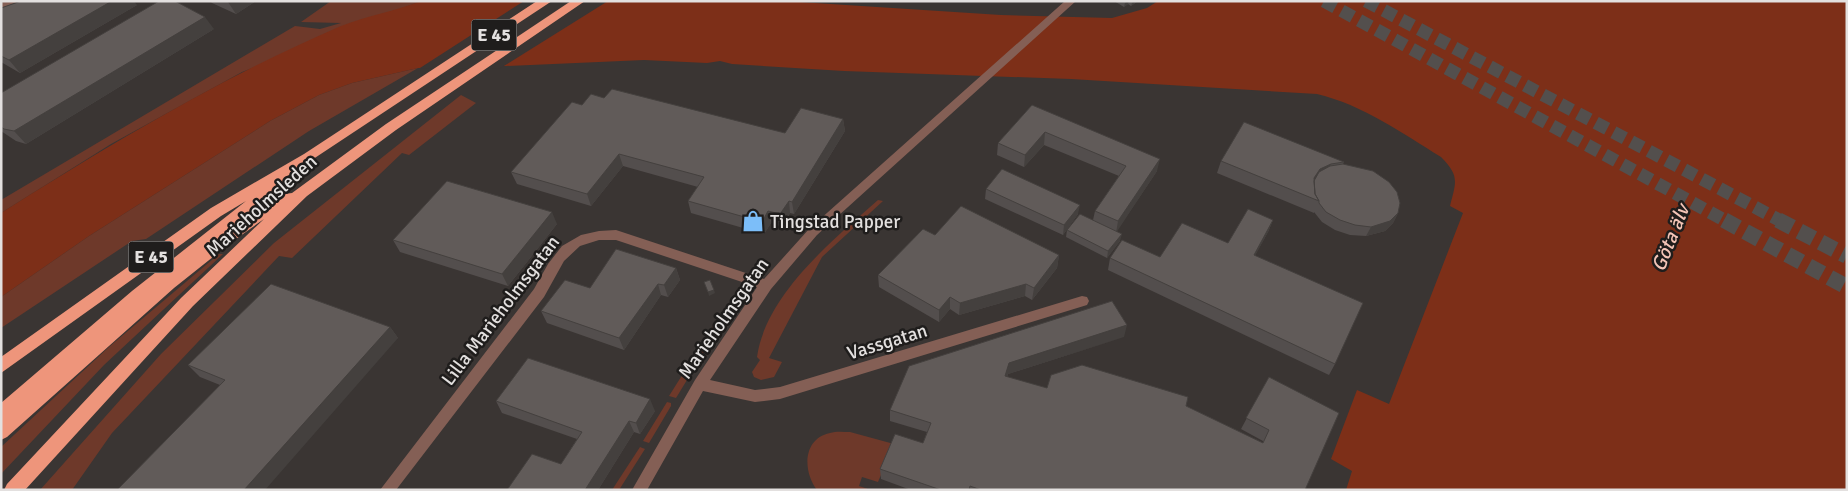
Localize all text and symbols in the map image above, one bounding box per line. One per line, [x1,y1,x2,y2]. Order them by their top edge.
road number: E 45 [472,20,516,50]
street label: Marieholmsleden [201,150,322,262]
water label: Göta älv [1646,199,1696,275]
shop icon: Tingstad Papper [740,208,766,234]
place label: Tingstad Papper [770,210,900,234]
street label: Lilla Marieholmsgatan [436,231,565,390]
road number: E 45 [128,242,174,272]
street label: Marieholmsgatan [673,253,774,384]
street label: Vassgatan [844,318,930,365]

